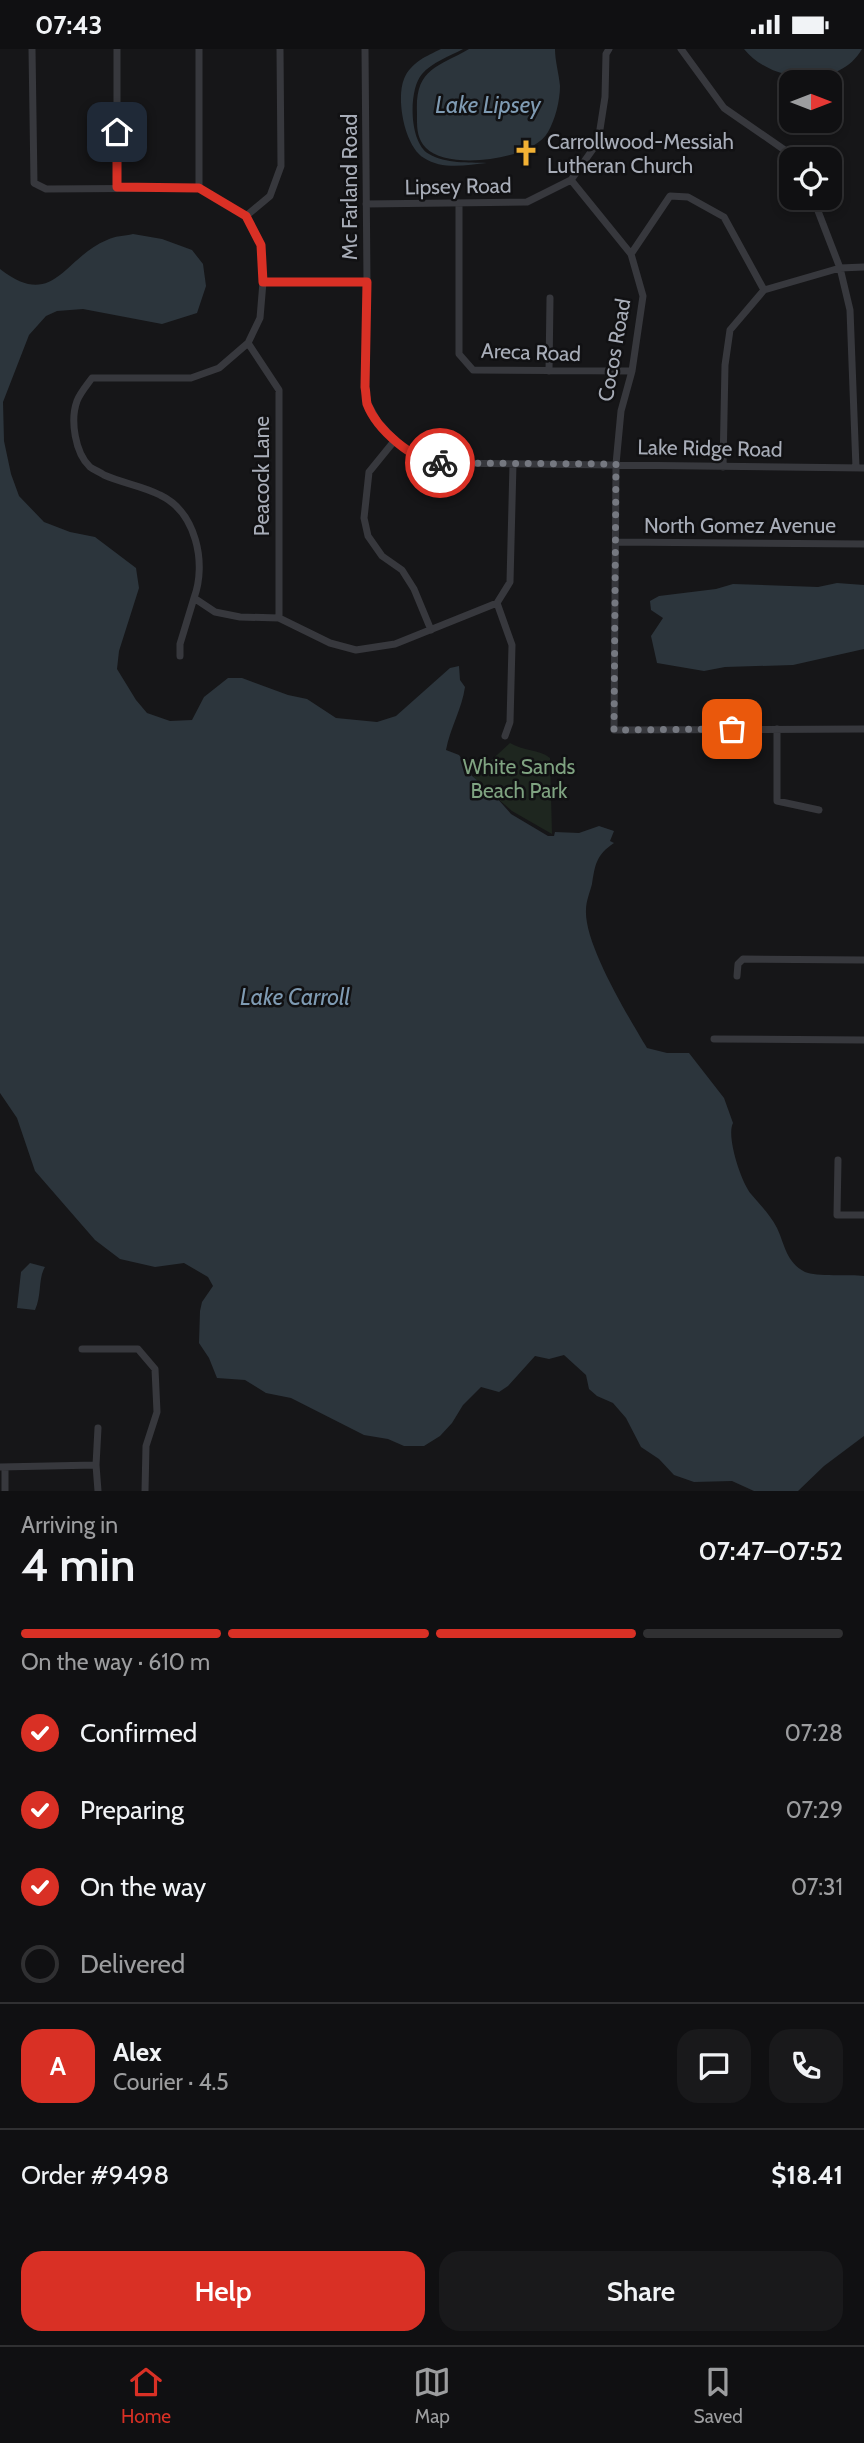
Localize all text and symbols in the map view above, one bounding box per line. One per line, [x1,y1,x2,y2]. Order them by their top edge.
text: 07:43 [35,9,103,41]
north arrow [779,70,842,133]
map controls [779,70,842,210]
water label: Lake Lipsey [435,91,542,119]
pin [87,102,147,162]
icon: home [98,113,136,151]
street label: Mc Farland Road [337,114,362,260]
place label: Carrollwood-Messiah Lutheran Church [547,129,734,178]
church icon: Carrollwood-Messiah Lutheran Church [511,138,541,168]
button: locate [779,147,842,210]
street label: Lipsey Road [404,173,512,199]
street label: Cocos Road [593,297,635,403]
street label: Areca Road [481,338,581,366]
street label: Peacock Lane [249,416,274,536]
courier [405,428,475,498]
street label: Lake Ridge Road [637,434,783,462]
icon: bike [421,444,459,482]
street label: North Gomez Avenue [644,513,836,538]
pin [702,699,762,759]
icon: bag [713,710,751,748]
park label: White Sands Beach Park [463,754,576,803]
water label: Lake Carroll [240,983,351,1011]
text: Arriving in [21,1511,118,1539]
text: 07:47–07:52 [698,1535,843,1567]
text: 4 min [21,1537,135,1593]
text: On the way · 610 m [21,1648,210,1676]
icon: check [21,1714,59,1752]
text: Confirmed [80,1717,197,1749]
text: 07:28 [785,1719,843,1747]
icon: check [21,1791,59,1829]
text: Preparing [80,1794,184,1826]
text: 07:29 [786,1796,843,1824]
icon: check [21,1868,59,1906]
text: On the way [80,1871,206,1903]
text: 07:31 [791,1873,843,1901]
text: Delivered [80,1948,185,1980]
button: chat [677,2029,751,2103]
button: phone [769,2029,843,2103]
text: Alex [113,2036,162,2068]
text: A [50,2050,66,2082]
text: Courier · 4.5 [113,2068,229,2096]
text: Order #9498 [21,2159,169,2191]
text: $18.41 [771,2159,843,2191]
button: Help [21,2251,425,2331]
button: Share [439,2251,843,2331]
tab: Home [121,2363,171,2428]
tab: Map [413,2363,451,2428]
tab: Saved [694,2363,743,2428]

